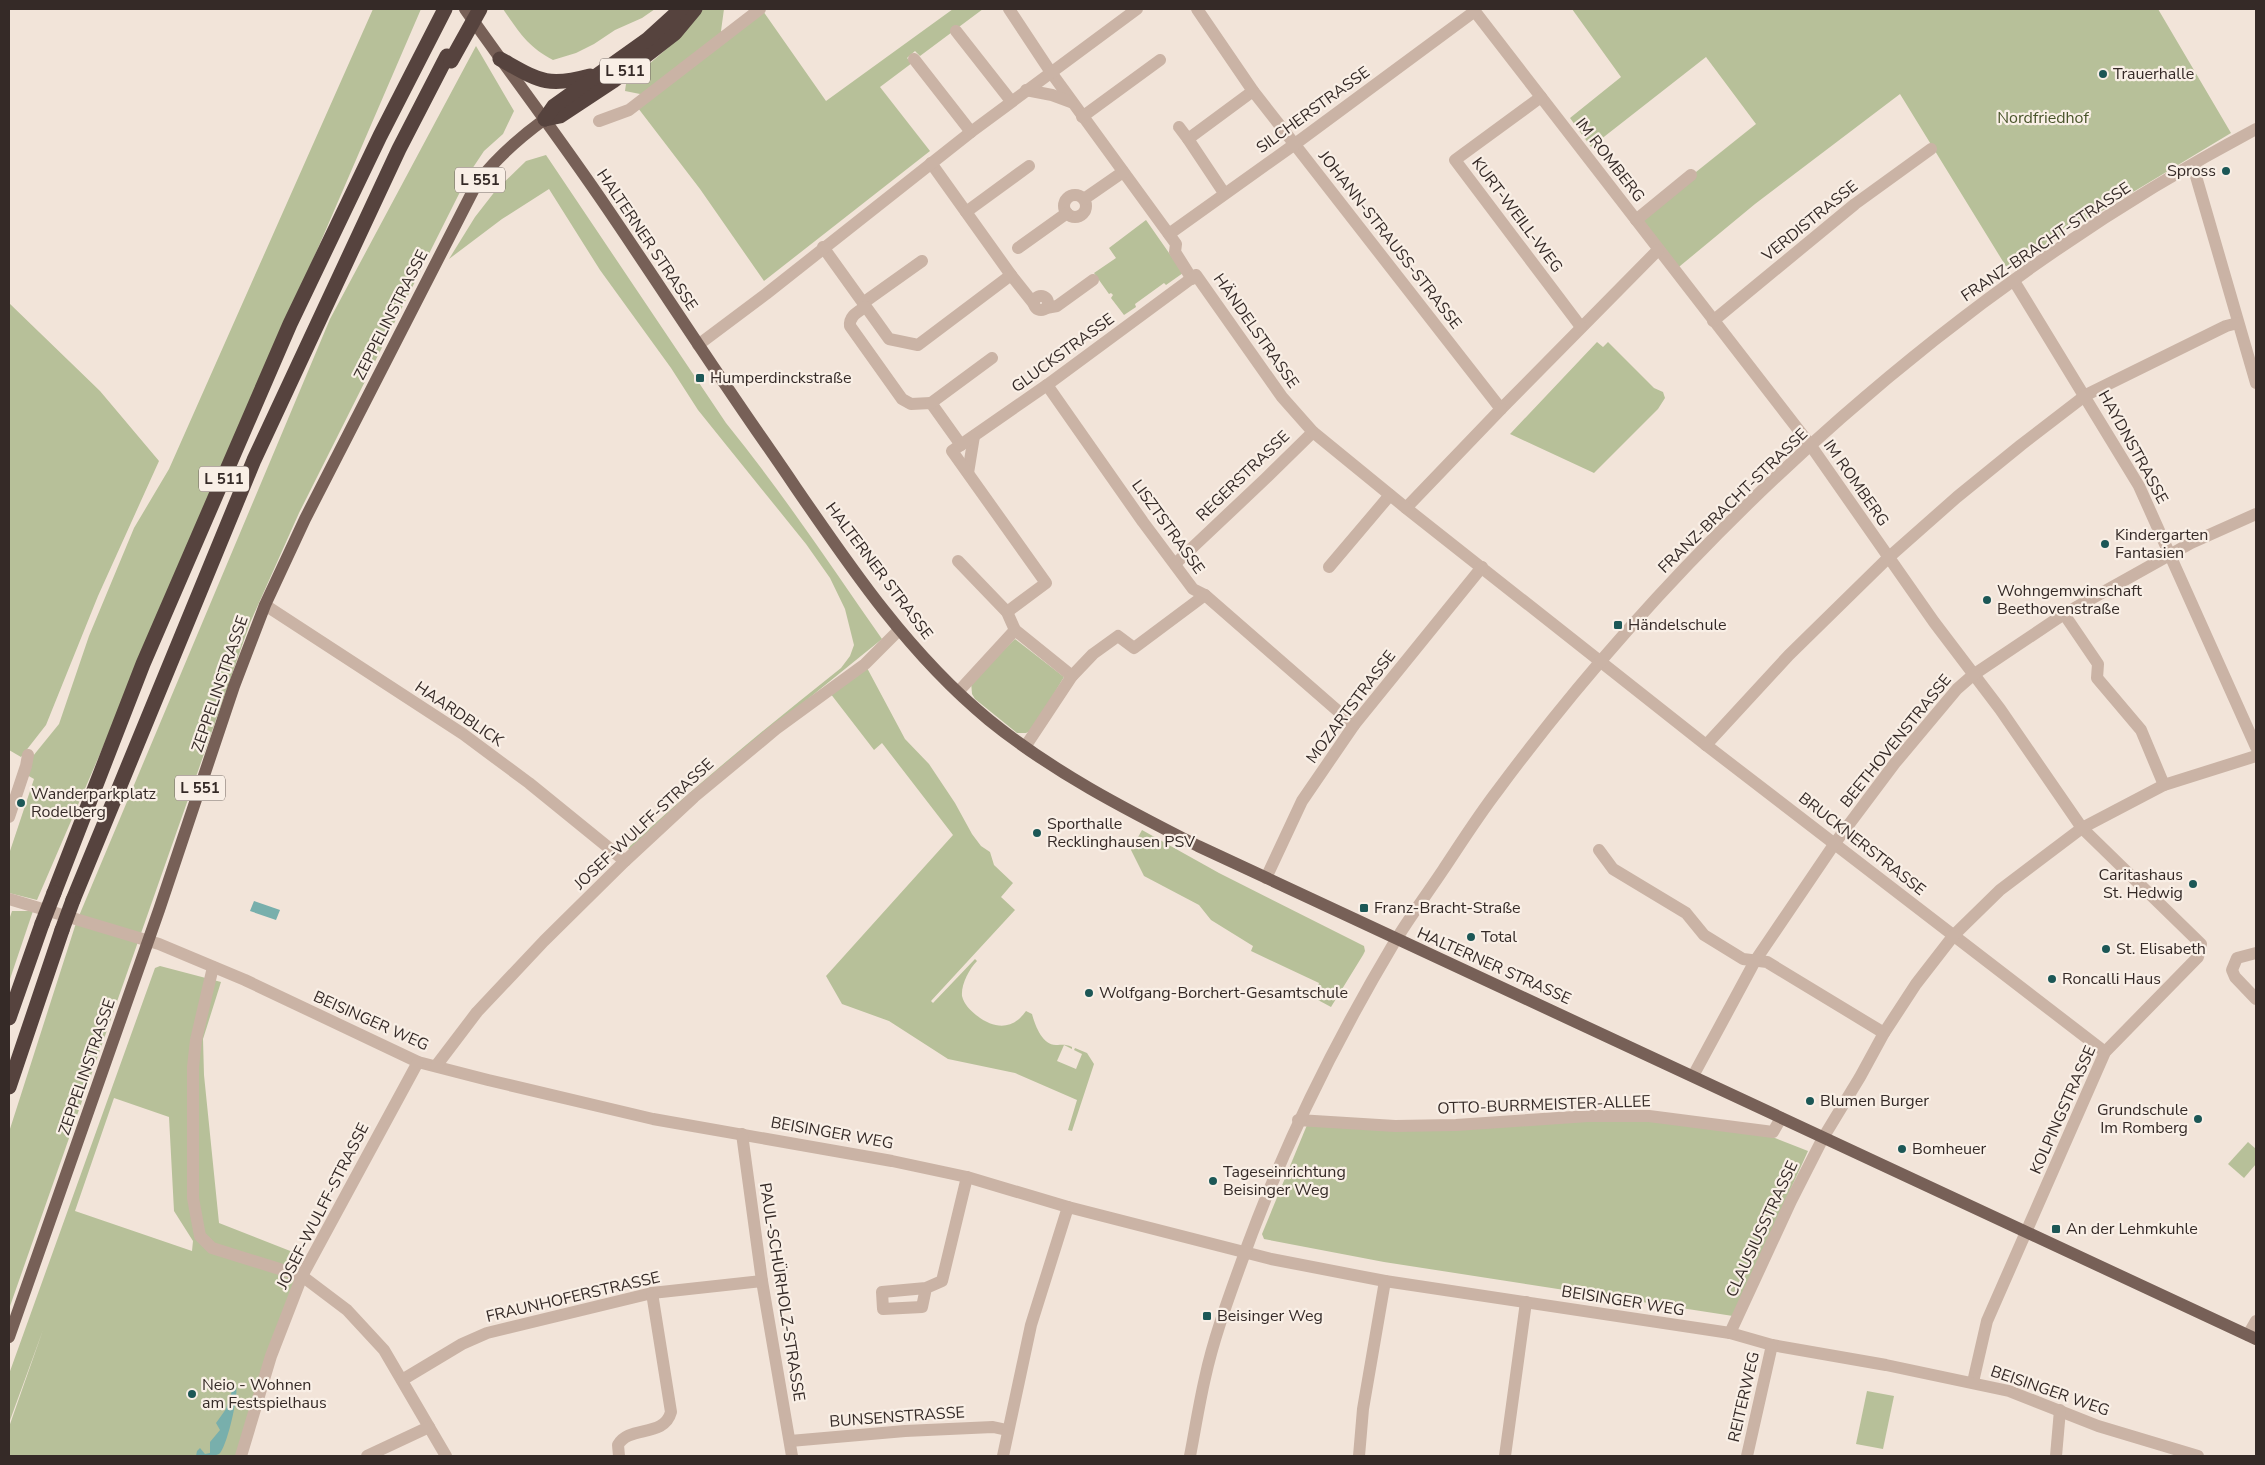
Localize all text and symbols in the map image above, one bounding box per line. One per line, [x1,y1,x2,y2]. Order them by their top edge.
road number: L 511 [600,58,650,84]
street label: SILCHERSTRASSE [1252,61,1374,159]
place label: Trauerhalle [2113,63,2194,85]
marker: Trauerhalle [2097,68,2109,80]
park label: Nordfriedhof [1997,107,2089,129]
street label: IM ROMBERG [1570,113,1650,207]
street label: JOHANN-STRAUSS-STRASSE [1313,145,1467,334]
street label: KURT-WEILL-WEG [1466,153,1568,277]
place label: Spross [2167,160,2216,182]
street label: HALTERNER STRASSE [591,165,703,315]
marker: Spross [2220,165,2232,177]
road number: L 551 [455,168,505,192]
street label: VERDISTRASSE [1757,176,1863,267]
street label: FRANZ-BRACHT-STRASSE [1957,177,2135,307]
street label: ZEPPELINSTRASSE [349,246,433,384]
street label: HÄNDELSTRASSE [1208,269,1304,393]
street label: GLUCKSTRASSE [1007,308,1119,398]
place label: Humperdinckstraße [710,367,851,389]
marker: Humperdinckstraße [694,372,706,384]
street label: HAYDNSTRASSE [2093,386,2173,508]
street label: FRANZ-BRACHT-STRASSE [1653,424,1813,578]
street label: REGERSTRASSE [1191,426,1295,526]
street label: IM ROMBERG [1818,435,1894,531]
road number: L 511 [199,466,249,492]
street label: LISZTSTRASSE [1126,475,1210,579]
street label: HALTERNER STRASSE [820,498,938,644]
place label: Kindergarten Fantasien [2115,524,2208,564]
marker: Kindergarten Fantasien [2099,538,2111,550]
place label: Wohngemwinschaft Beethovenstraße [1997,580,2142,620]
marker: Wohngemwinschaft Beethovenstraße [1981,594,1993,606]
street label: ZEPPELINSTRASSE [186,613,254,755]
place label: Händelschule [1628,614,1727,636]
marker: Händelschule [1612,619,1624,631]
street label: MOZARTSTRASSE [1301,646,1401,768]
street label: BEETHOVENSTRASSE [1835,670,1957,812]
street label: HAARDBLICK [410,676,508,752]
street label: JOSEF-WULFF-STRASSE [569,753,719,895]
road number: L 551 [175,776,225,800]
place label: Wanderparkplatz Rodelberg [31,783,156,823]
street label: BRUCKNERSTRASSE [1794,787,1930,901]
marker: Wanderparkplatz Rodelberg [15,797,27,809]
place label: Sporthalle Recklinghausen PSV [1047,813,1196,853]
marker: Sporthalle Recklinghausen PSV [1031,827,1043,839]
place label: Caritashaus St. Hedwig [2099,864,2183,904]
marker: Caritashaus St. Hedwig [2187,878,2199,890]
place label: Franz-Bracht-Straße [1374,897,1521,919]
marker: Franz-Bracht-Straße [1358,902,1370,914]
street label: HALTERNER STRASSE [1413,922,1575,1010]
place label: Total [1481,926,1517,948]
marker: Total [1465,931,1477,943]
place label: St. Elisabeth [2116,938,2206,960]
marker: St. Elisabeth [2100,943,2112,955]
place label: Roncalli Haus [2062,968,2161,990]
marker: Roncalli Haus [2046,973,2058,985]
place label: Wolfgang-Borchert-Gesamtschule [1099,982,1348,1004]
street label: BEISINGER WEG [310,986,432,1056]
marker: Wolfgang-Borchert-Gesamtschule [1083,987,1095,999]
street label: ZEPPELINSTRASSE [53,996,121,1138]
street label: KOLPINGSTRASSE [2025,1042,2101,1178]
street label: OTTO-BURRMEISTER-ALLEE [1437,1090,1651,1120]
place label: Blumen Burger [1820,1090,1929,1112]
marker: Blumen Burger [1804,1095,1816,1107]
place label: Grundschule Im Romberg [2097,1099,2188,1139]
street label: BEISINGER WEG [769,1111,895,1155]
marker: Grundschule Im Romberg [2192,1113,2204,1125]
street label: JOSEF-WULFF-STRASSE [271,1119,374,1294]
place label: Bomheuer [1912,1138,1986,1160]
marker: Bomheuer [1896,1143,1908,1155]
street label: CLAUSIUSSTRASSE [1721,1157,1803,1301]
place label: Tageseinrichtung Beisinger Weg [1223,1161,1346,1201]
marker: Tageseinrichtung Beisinger Weg [1207,1175,1219,1187]
street label: PAUL-SCHÜRHOLZ-STRASSE [754,1181,810,1403]
place label: An der Lehmkuhle [2066,1218,2198,1240]
marker: An der Lehmkuhle [2050,1223,2062,1235]
street label: FRAUNHOFERSTRASSE [484,1266,662,1328]
street label: BEISINGER WEG [1560,1280,1686,1322]
place label: Beisinger Weg [1217,1305,1323,1327]
marker: Beisinger Weg [1201,1310,1213,1322]
street label: REITERWEG [1723,1350,1765,1444]
street label: BEISINGER WEG [1988,1360,2112,1422]
place label: Neio - Wohnen am Festspielhaus [202,1374,327,1414]
marker: Neio - Wohnen am Festspielhaus [186,1388,198,1400]
street label: BUNSENSTRASSE [829,1401,965,1433]

